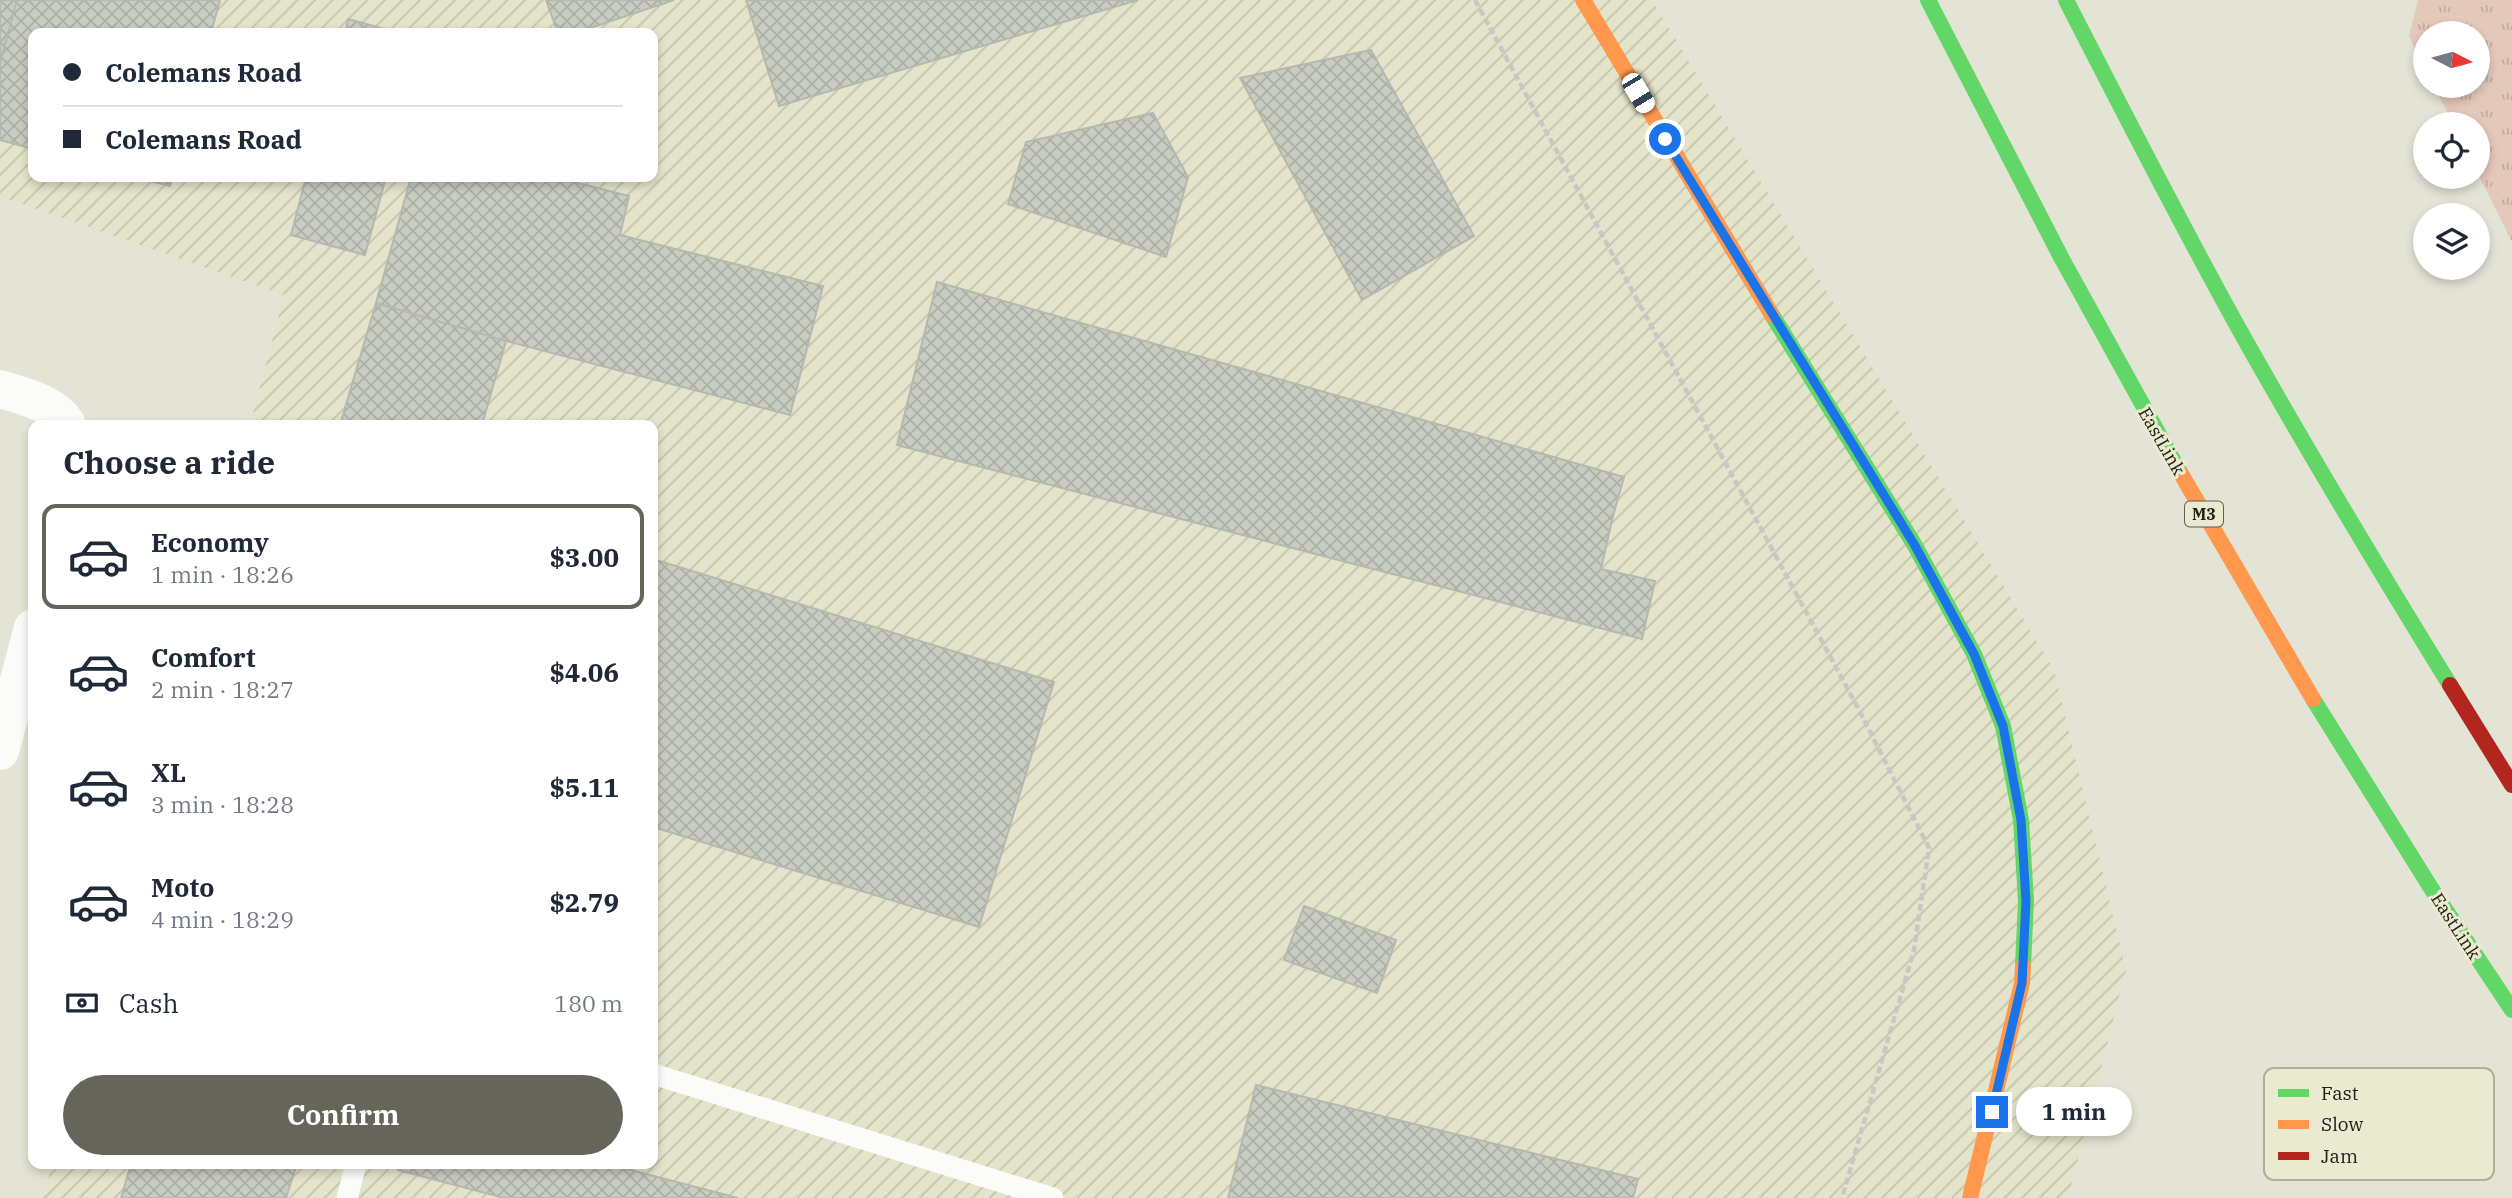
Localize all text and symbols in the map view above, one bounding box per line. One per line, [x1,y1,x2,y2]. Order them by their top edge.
north arrow [2413,21,2490,98]
map controls [2413,21,2490,280]
text: Colemans Road [105,55,302,89]
car [1619,70,1658,116]
button: locate [2413,112,2490,189]
text: Colemans Road [105,122,302,156]
route start [1649,123,1681,155]
button: layers [2413,203,2490,280]
street label: EastLink [2133,403,2191,480]
text: Choose a ride [63,441,275,483]
road number: M3 [2185,502,2223,526]
icon: car [67,525,130,588]
text: Economy [151,525,269,559]
text: $3.00 [549,540,619,574]
text: 1 min · 18:26 [151,559,294,589]
icon: car [67,640,130,703]
text: Comfort [151,640,256,674]
text: $4.06 [549,655,619,689]
text: 2 min · 18:27 [151,674,294,704]
icon: car [67,755,130,818]
text: XL [151,755,186,789]
text: $5.11 [549,770,619,804]
text: 3 min · 18:28 [151,789,294,819]
icon: car [67,870,130,933]
text: Moto [151,870,214,904]
text: $2.79 [549,885,619,919]
street label: EastLink [2426,888,2486,964]
text: 4 min · 18:29 [151,904,294,934]
icon: cash [63,984,101,1022]
text: Cash [119,986,179,1020]
text: 180 m [554,988,623,1018]
legend [2264,1068,2494,1180]
button: Confirm [63,1075,623,1155]
text: Fast [2321,1081,2359,1105]
callout: 1 min [2016,1088,2132,1136]
route end [1976,1096,2008,1128]
text: 1 min [2042,1096,2106,1126]
text: Slow [2321,1112,2363,1136]
text: Jam [2321,1144,2358,1168]

